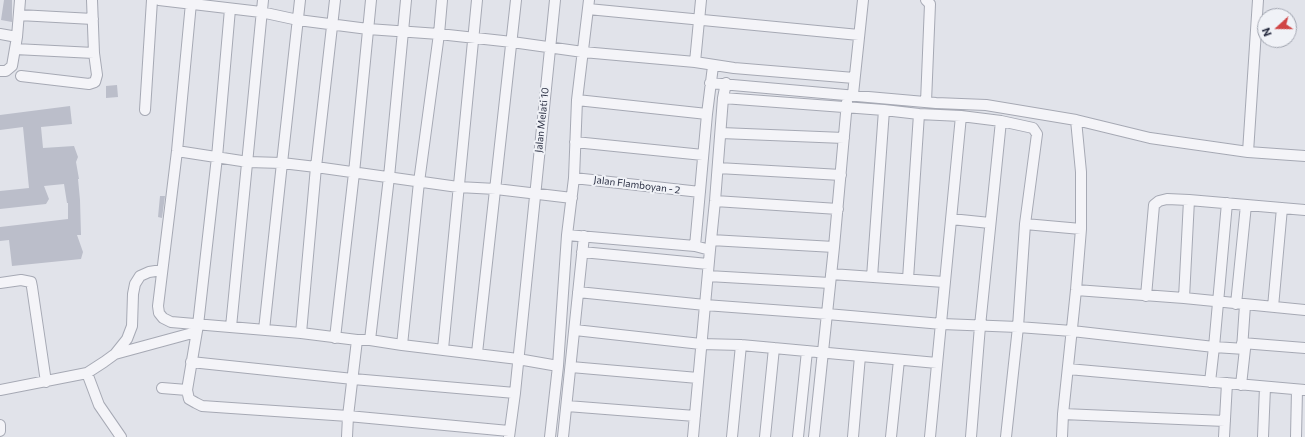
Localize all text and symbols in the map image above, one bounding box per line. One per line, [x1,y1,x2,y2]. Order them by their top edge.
north arrow [1257,8,1297,48]
text: N [1259,26,1274,38]
street label: Jalan Melati 10 [533,87,551,153]
street label: Jalan Flamboyan - 2 [593,174,681,196]

